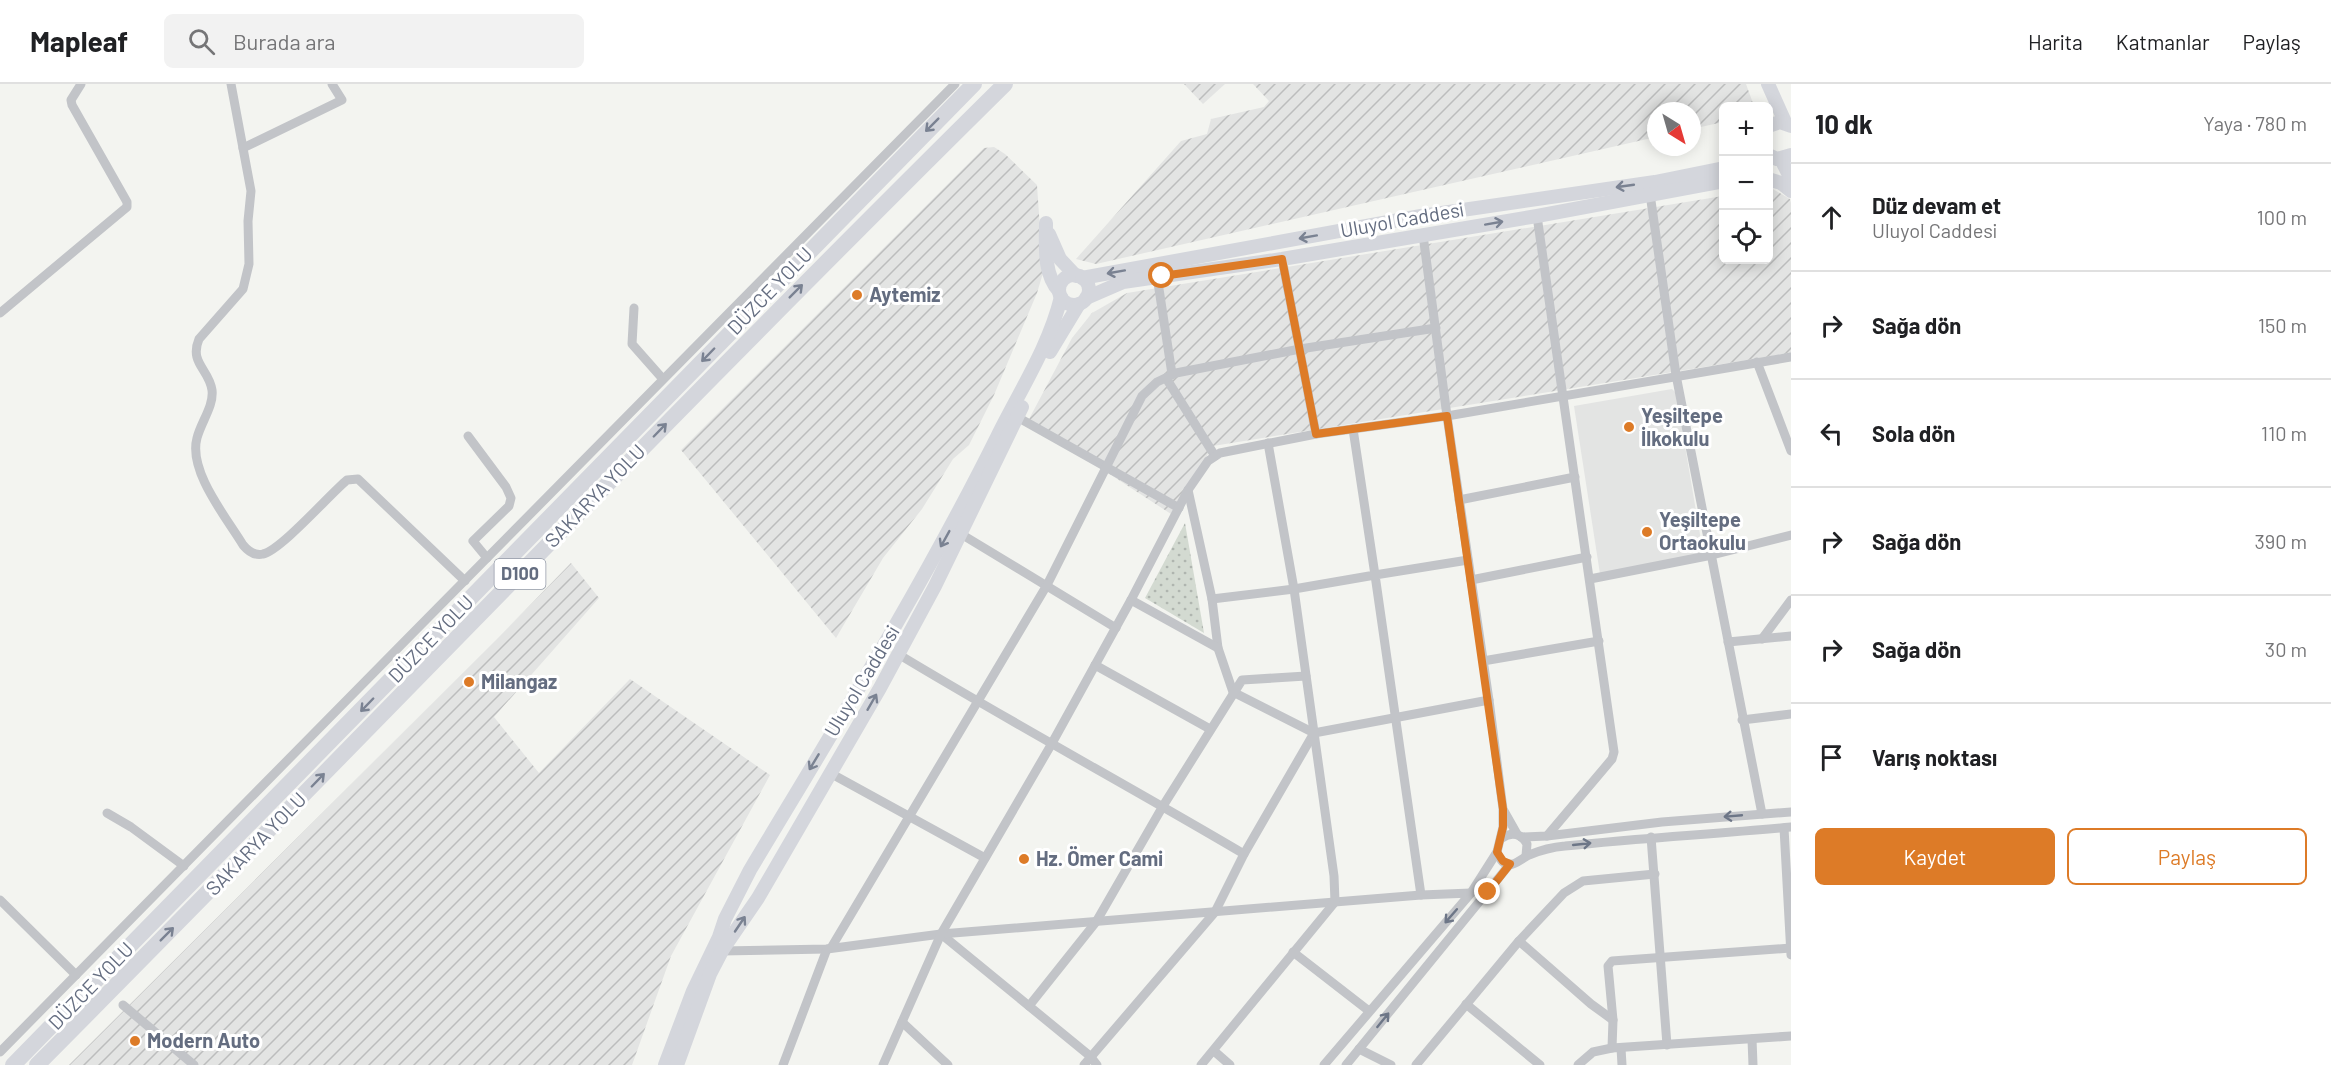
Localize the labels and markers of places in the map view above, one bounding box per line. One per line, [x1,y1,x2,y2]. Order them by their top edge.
place label: Aytemiz [869,282,940,306]
marker: Aytemiz [850,288,864,302]
place label: Yeşiltepe İlkokulu [1641,403,1723,450]
marker: Yeşiltepe İlkokulu [1622,420,1636,434]
place label: Yeşiltepe Ortaokulu [1659,507,1746,554]
marker: Yeşiltepe Ortaokulu [1640,525,1654,539]
place label: Milangaz [481,669,557,693]
marker: Milangaz [462,675,476,689]
place label: Hz. Ömer Cami [1036,846,1163,870]
marker: Hz. Ömer Cami [1017,852,1031,866]
place label: Modern Auto [147,1028,260,1052]
marker: Modern Auto [128,1034,142,1048]

